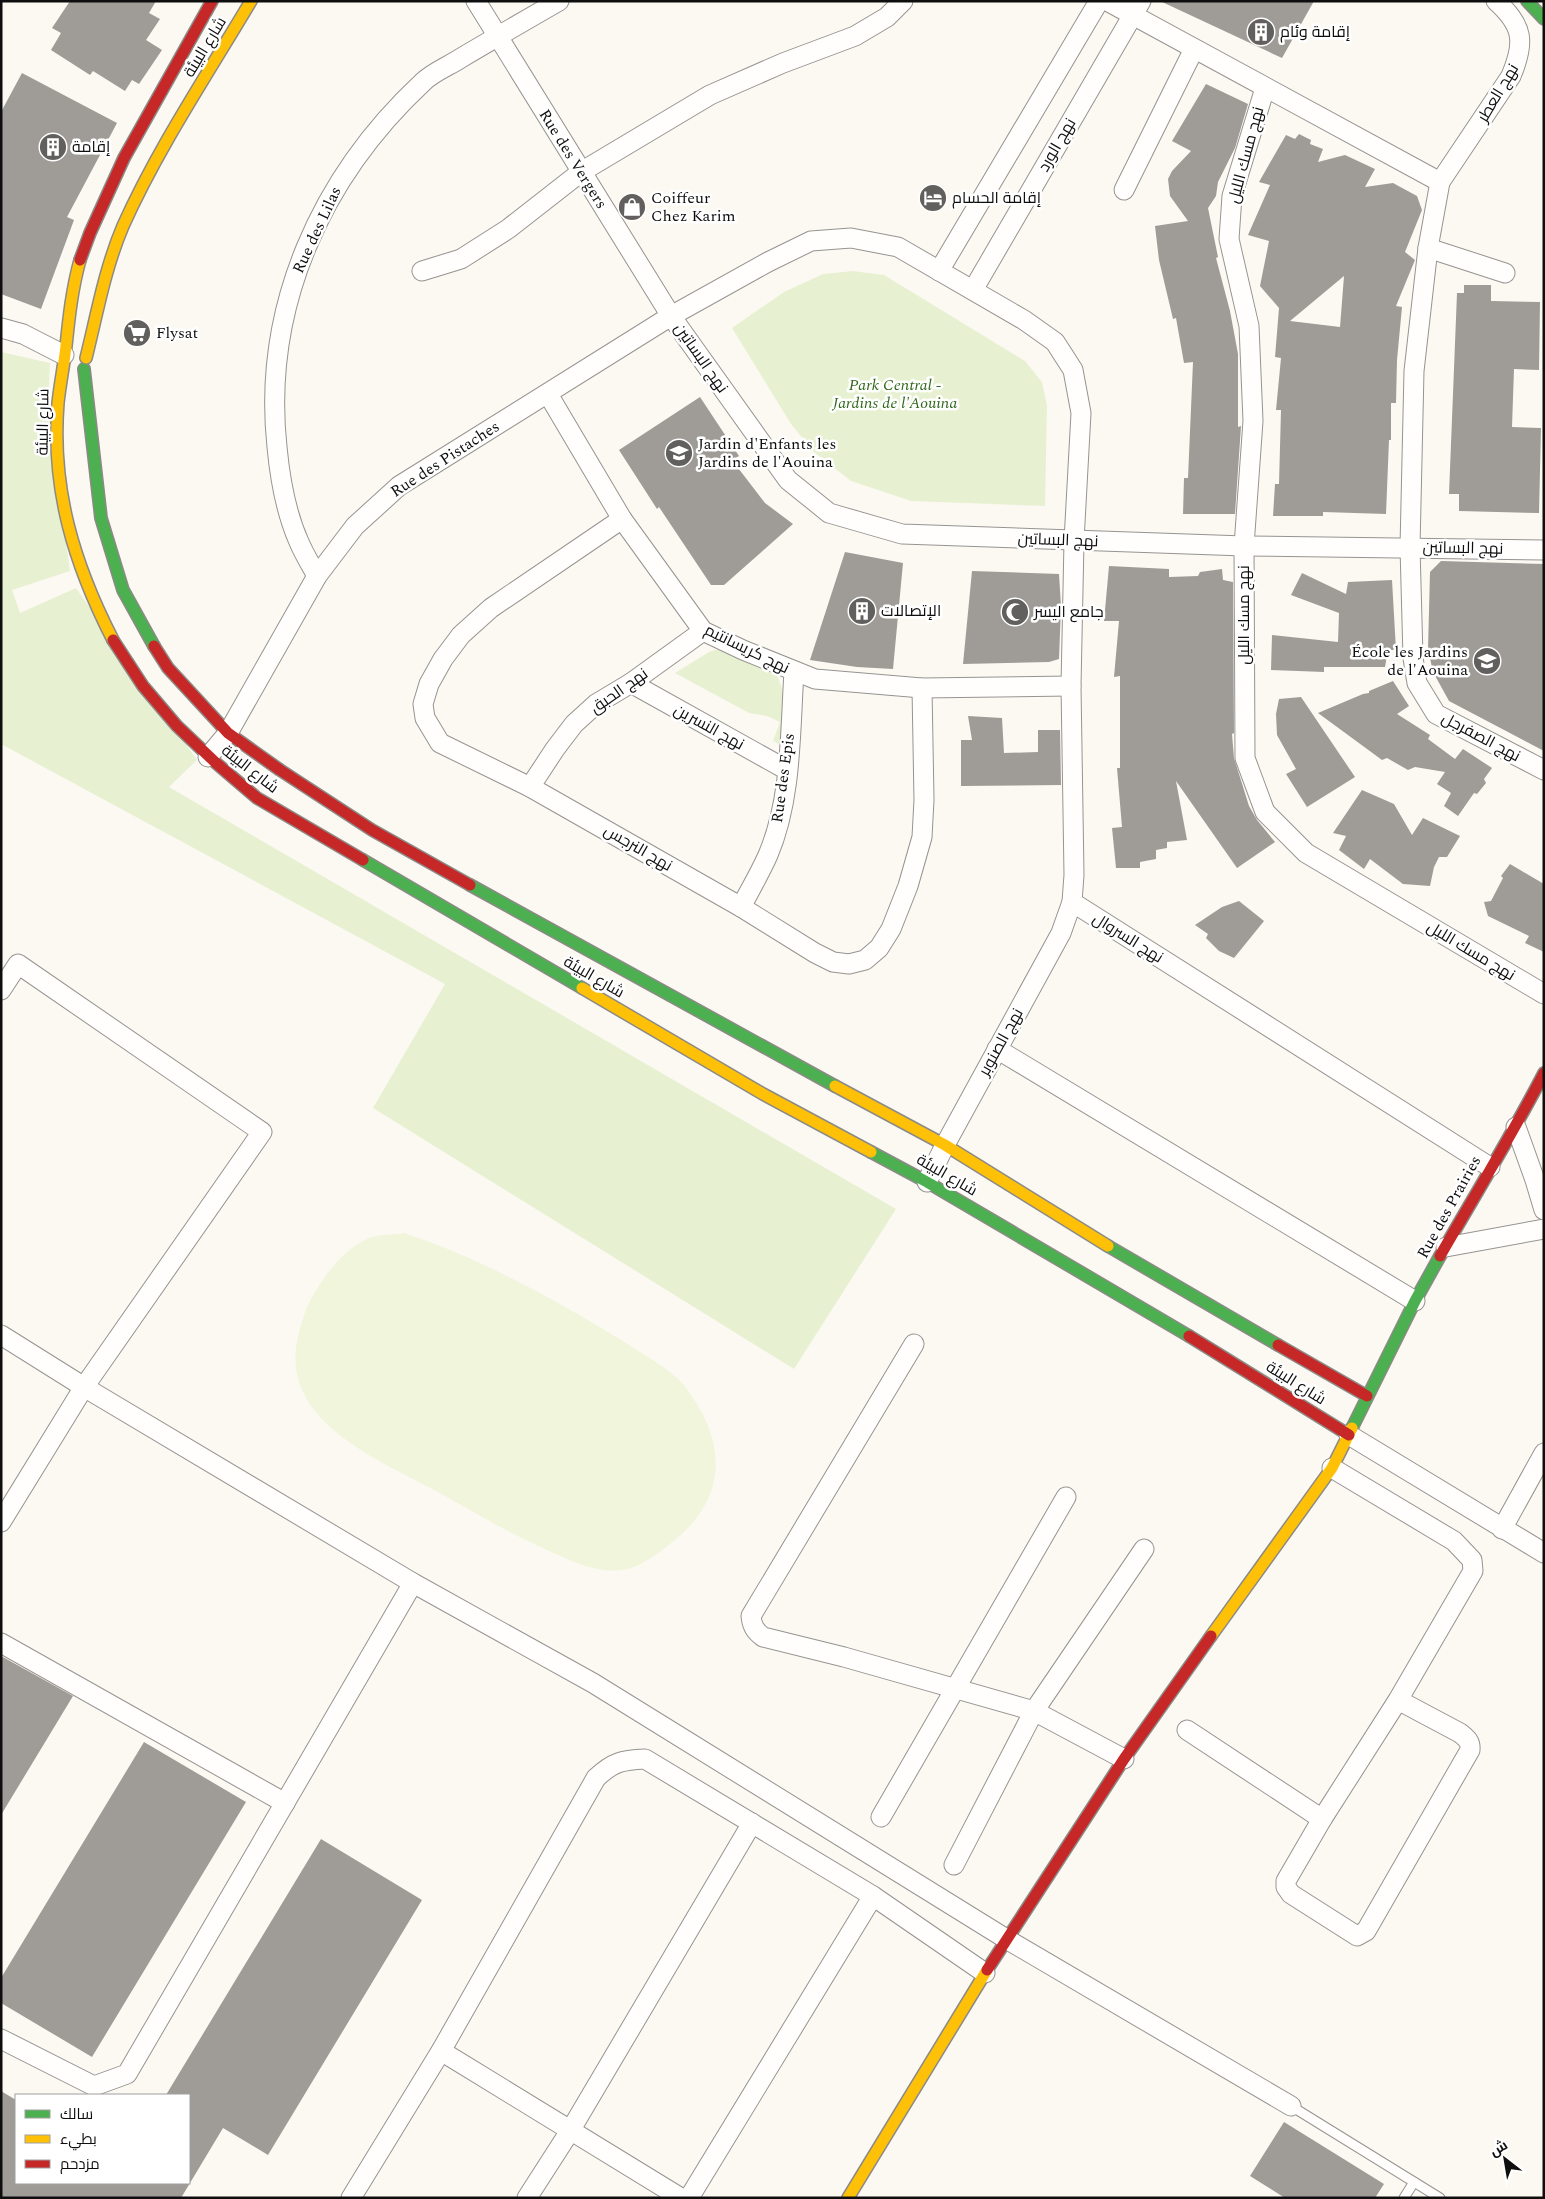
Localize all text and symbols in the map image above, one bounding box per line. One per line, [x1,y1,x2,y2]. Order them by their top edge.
street label: شارع البيئة [177,12,233,82]
building icon: إقامة وئام [1246,17,1276,47]
place label: إقامة وئام [1280,20,1350,44]
street label: نهج العطر [1471,59,1525,128]
street label: Rue des Vergers [533,104,613,214]
street label: نهج مسك الليل [1222,104,1270,206]
street label: نهج الورد [1032,114,1082,176]
building icon: إقامة [38,132,68,162]
place label: إقامة [72,135,110,159]
street label: Rue des Lilas [286,183,348,277]
hotel icon: إقامة الحسام [918,183,948,213]
place label: Coiffeur Chez Karim [651,186,736,228]
place label: إقامة الحسام [952,186,1041,210]
shop icon: Coiffeur Chez Karim [617,192,647,222]
supermarket icon: Flysat [122,318,152,348]
street label: نهج البساتين [668,318,734,398]
place label: Flysat [156,321,199,345]
park label: Park Central - Jardins de l'Aouina [832,373,957,415]
street label: شارع البيئة [30,388,56,456]
street label: Rue des Pistaches [386,415,504,503]
place label: Jardin d'Enfants les Jardins de l'Aouina [698,432,836,474]
school or university icon: Jardin d'Enfants les Jardins de l'Aouina [664,438,694,468]
street label: نهج البساتين [1017,527,1099,553]
street label: نهج البساتين [1422,535,1504,561]
street label: نهج مسك الليل [1232,565,1256,665]
building icon: الإتصالات [847,596,877,626]
mosque icon: جامع اليسر [1000,597,1030,627]
place label: الإتصالات [881,599,941,623]
place label: جامع اليسر [1033,600,1104,624]
street label: نهج كريسانتيم [700,618,794,680]
place label: École les Jardins de l'Aouina [1351,640,1468,682]
school or university icon: École les Jardins de l'Aouina [1472,646,1502,676]
street label: نهج الحبق [585,662,653,720]
street label: نهج النسرين [669,698,749,756]
street label: نهج الصفرجل [1437,706,1525,768]
street label: Rue des Epis [765,732,801,824]
street label: شارع البيئة [216,739,284,799]
street label: نهج النرجس [599,819,677,877]
street label: نهج السروال [1088,907,1168,969]
street label: نهج مسك الليل [1422,915,1520,987]
street label: شارع البيئة [559,950,629,1004]
street label: نهج الصنوبر [972,1004,1029,1081]
street label: شارع البيئة [912,1148,982,1202]
street label: Rue des Prairies [1411,1151,1487,1263]
street label: شارع البيئة [1261,1355,1331,1411]
legend [15,2094,190,2184]
text: سالك [60,2103,93,2126]
text: بطيء [60,2128,97,2151]
north arrow [1480,2134,1530,2184]
text: ش [1485,2135,1512,2162]
text: مزدحم [60,2153,100,2176]

